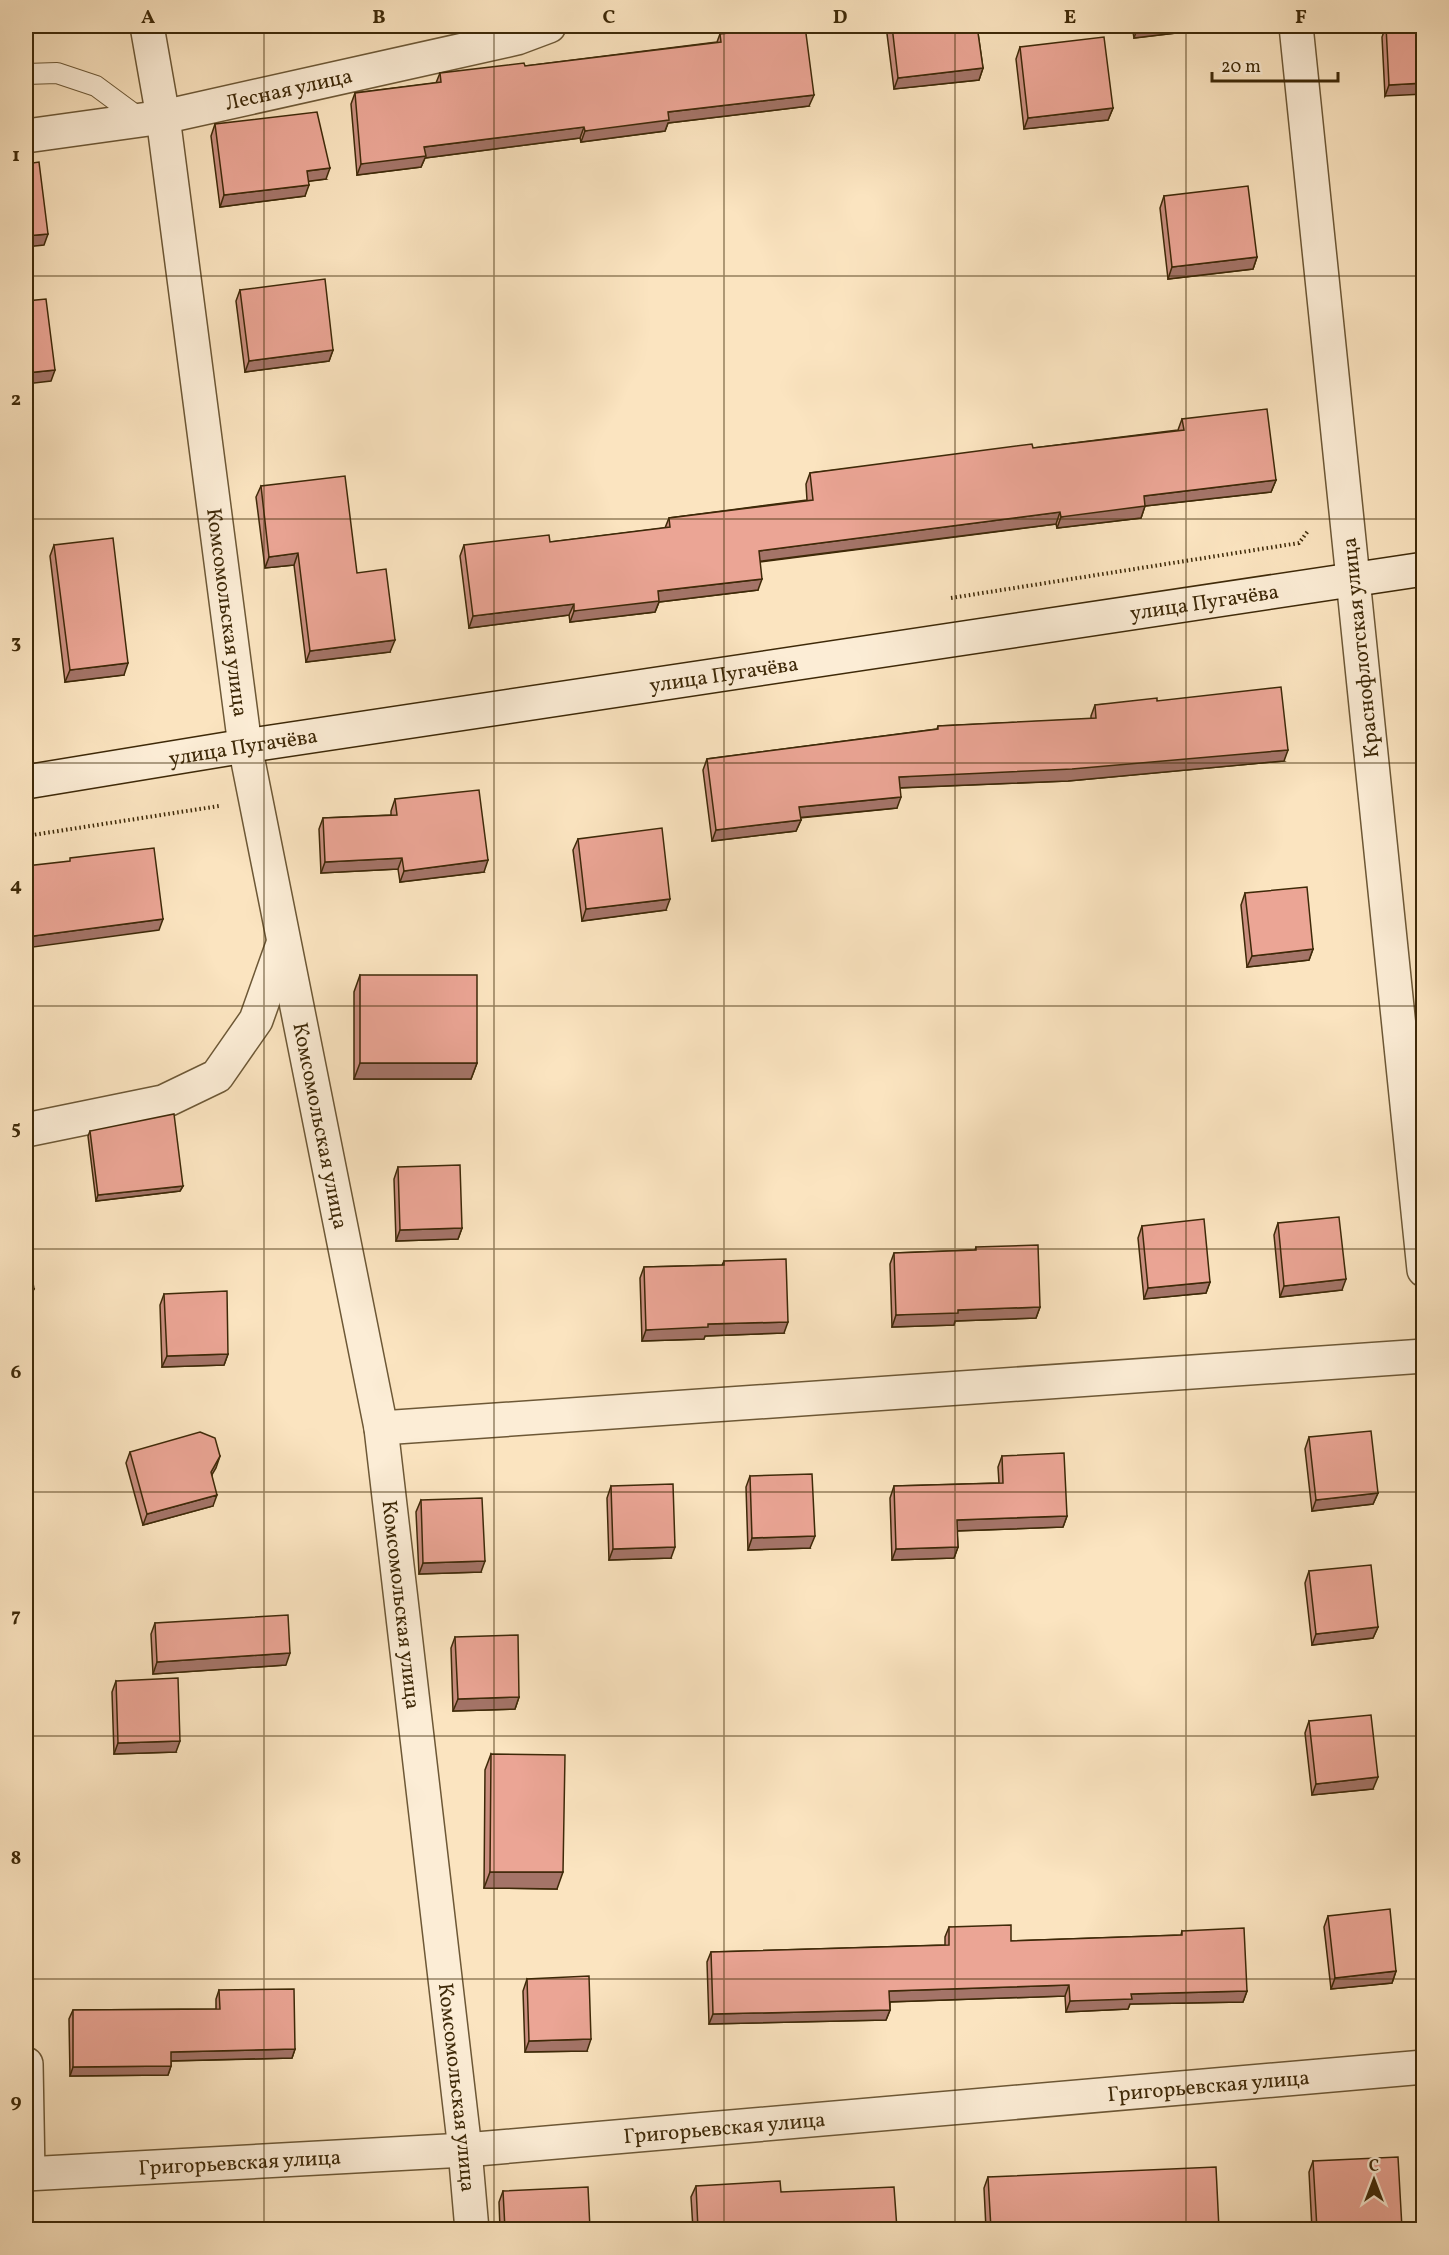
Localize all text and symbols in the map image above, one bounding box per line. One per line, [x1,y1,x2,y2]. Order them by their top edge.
text: A [141,4,155,32]
text: B [372,4,386,32]
text: C [603,4,616,32]
text: D [833,4,847,32]
text: E [1064,4,1076,32]
text: F [1295,4,1307,32]
scale bar [1212,45,1338,83]
text: 20 m [1221,55,1261,80]
street label: Лесная улица [222,62,355,119]
text: 1 [12,142,20,170]
text: 2 [11,386,21,414]
street label: Комсомольская улица [198,506,254,719]
street label: Краснофлотская улица [1335,536,1388,760]
street label: улица Пугачёва [1128,578,1281,629]
text: 3 [11,629,21,657]
street label: улица Пугачёва [647,650,800,701]
street label: улица Пугачёва [167,722,320,774]
text: 4 [10,872,22,900]
street label: Комсомольская улица [284,1020,354,1232]
text: 5 [11,1115,21,1143]
text: 6 [11,1359,22,1387]
street label: Комсомольская улица [374,1499,427,1711]
text: 7 [11,1602,21,1630]
text: 8 [11,1845,21,1873]
street label: Комсомольская улица [430,1981,482,2193]
street label: Григорьевская улица [1106,2064,1311,2110]
text: 9 [10,2088,22,2116]
street label: Григорьевская улица [622,2106,827,2152]
street label: Григорьевская улица [138,2144,342,2184]
north arrow [1344,2150,1404,2210]
text: С [1369,2156,1379,2178]

